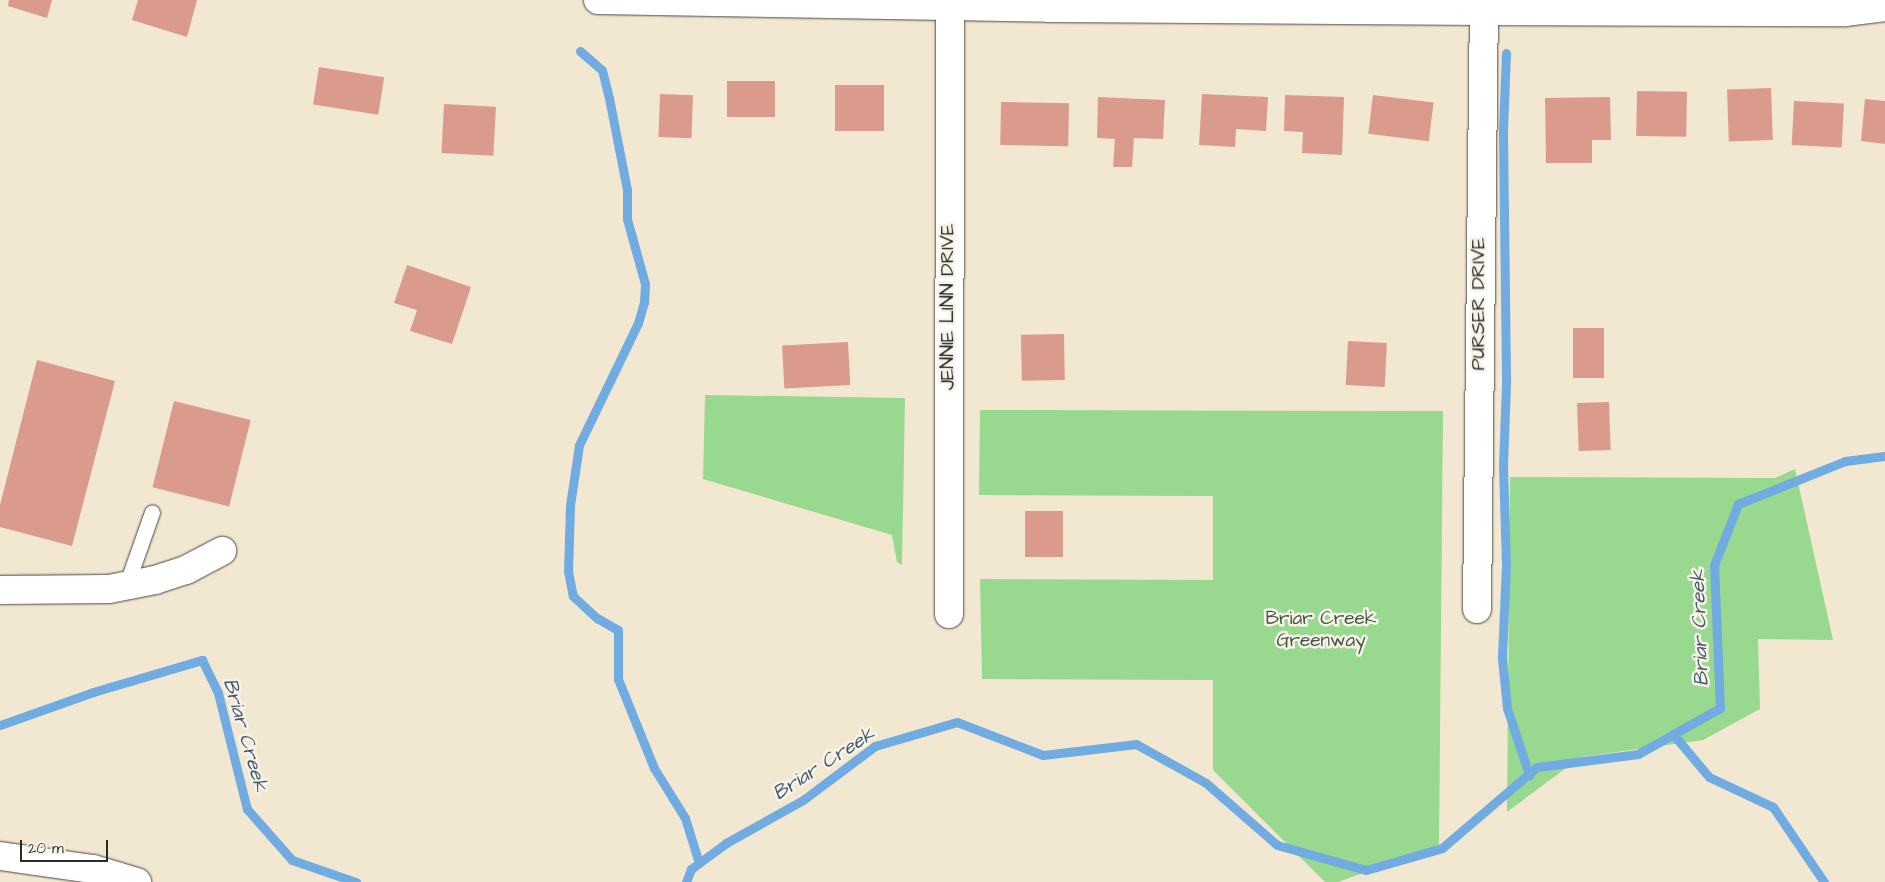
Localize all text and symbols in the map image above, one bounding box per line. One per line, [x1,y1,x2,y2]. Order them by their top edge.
street label: JENNIE LINN DRIVE [937,224,959,390]
street label: PURSER DRIVE [1468,238,1490,370]
water label: Briar Creek [1686,569,1714,687]
park label: Briar Creek Greenway [1266,608,1376,652]
water label: Briar Creek [217,676,273,794]
water label: Briar Creek [769,722,879,806]
scale bar [22,830,110,862]
text: 20 m [28,838,64,859]

